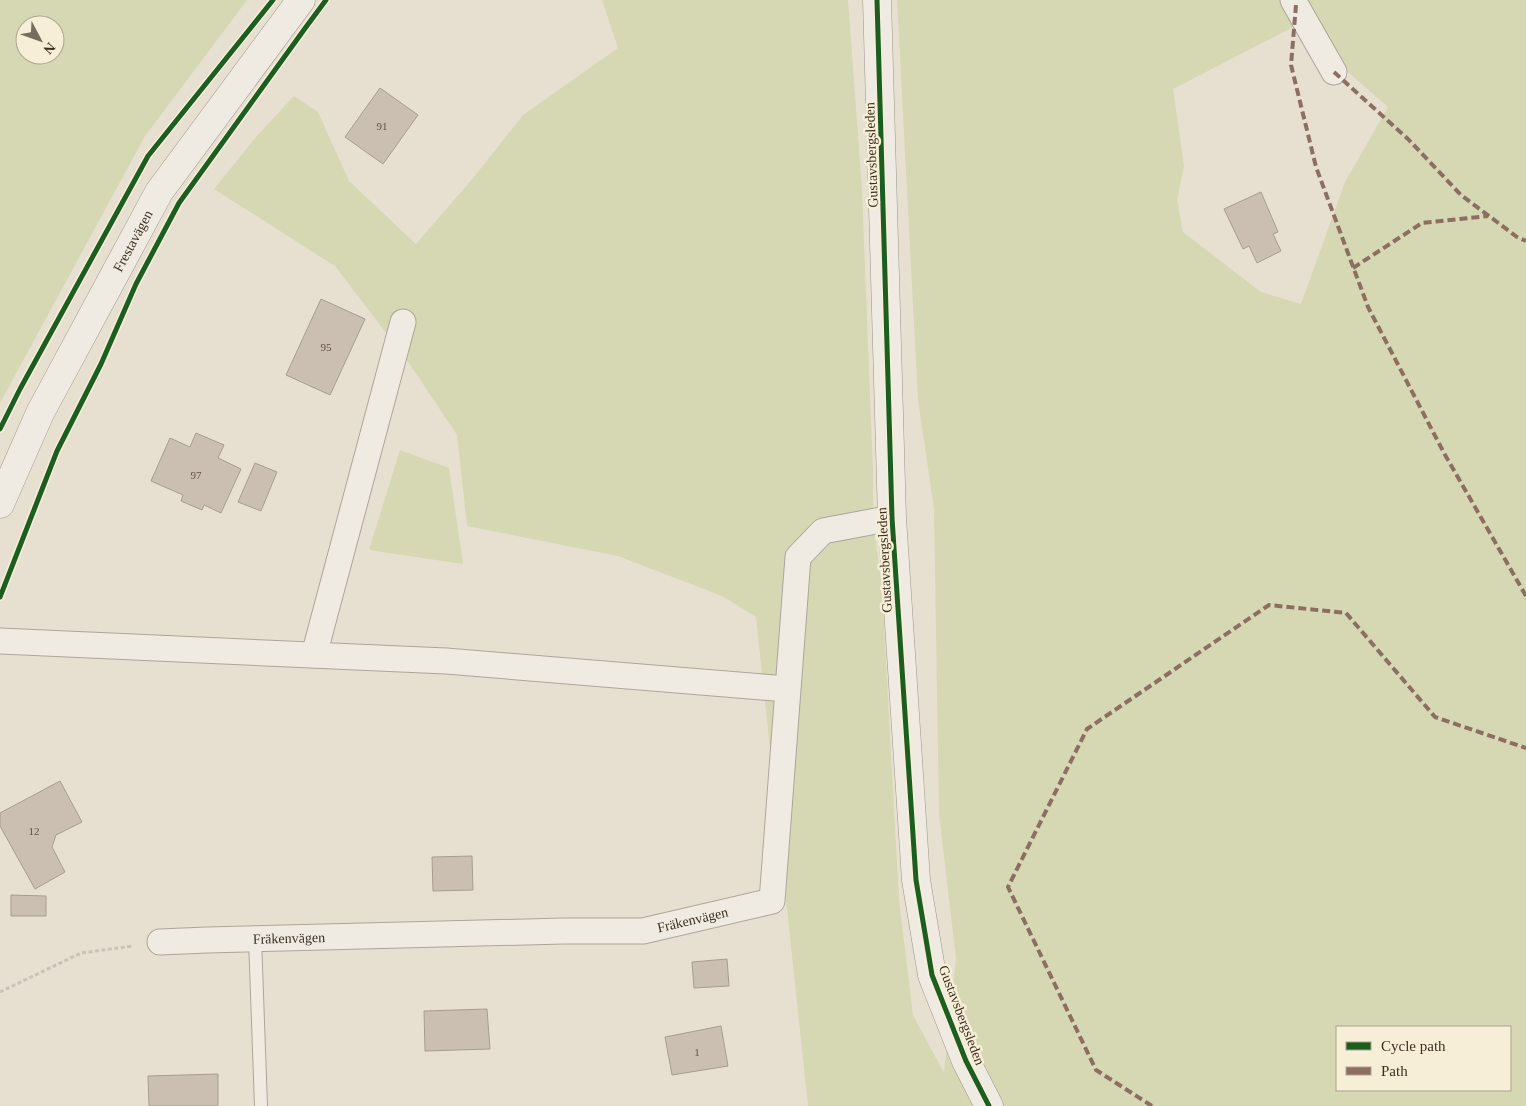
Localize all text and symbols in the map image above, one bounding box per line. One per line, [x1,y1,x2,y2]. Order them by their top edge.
north arrow [15,15,65,65]
text: N [40,39,58,57]
street label: Gustavsbergsleden [862,102,881,208]
house number: 91 [377,120,388,132]
street label: Frestavägen [111,208,156,274]
house number: 95 [321,341,332,353]
house number: 97 [191,469,202,481]
street label: Gustavsbergsleden [874,507,895,613]
house number: 12 [29,825,40,837]
street label: Fräkenvägen [656,904,730,935]
street label: Fräkenvägen [253,930,325,947]
street label: Gustavsbergsleden [936,963,987,1067]
legend [1336,1026,1511,1091]
text: Cycle path [1381,1038,1446,1054]
house number: 1 [694,1046,700,1058]
text: Path [1381,1063,1408,1079]

